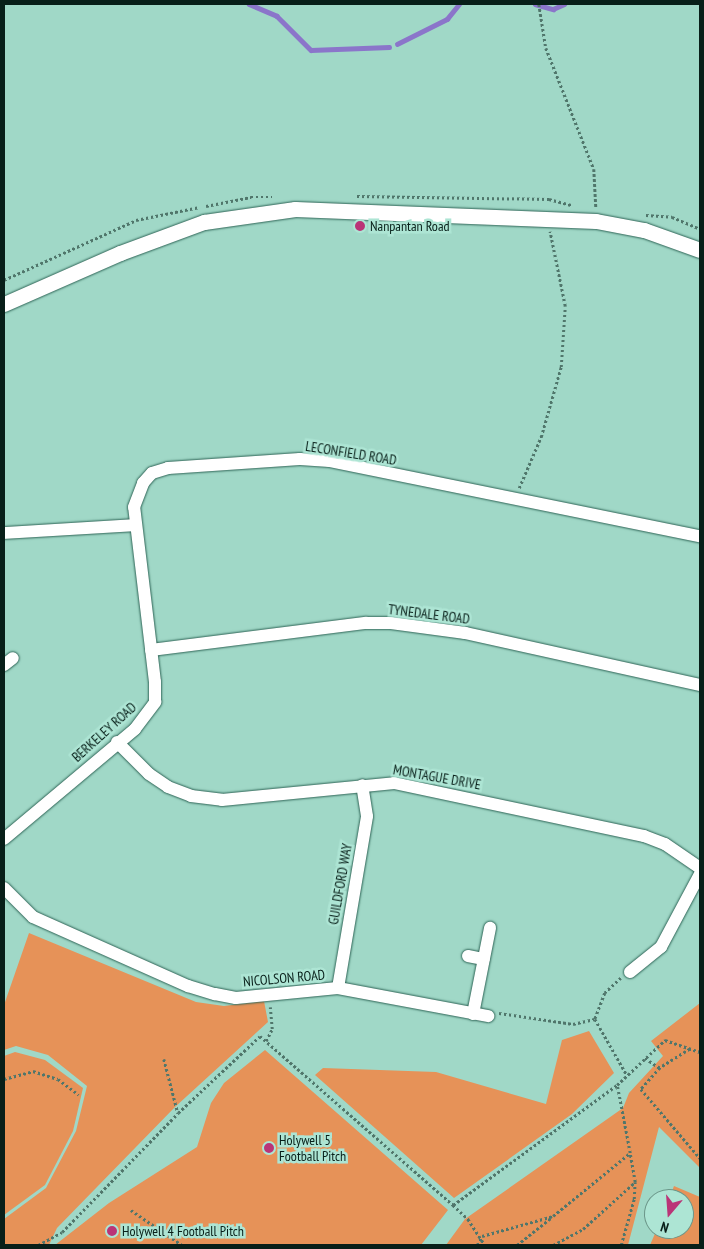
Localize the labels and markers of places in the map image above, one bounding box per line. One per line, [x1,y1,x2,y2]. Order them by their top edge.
place label: Nanpantan Road [370,218,450,234]
marker: Nanpantan Road [354,220,366,232]
place label: Holywell 5 Football Pitch [279,1132,346,1164]
marker: Holywell 5 Football Pitch [263,1142,275,1154]
place label: Holywell 4 Football Pitch [122,1223,244,1239]
marker: Holywell 4 Football Pitch [106,1225,118,1237]

